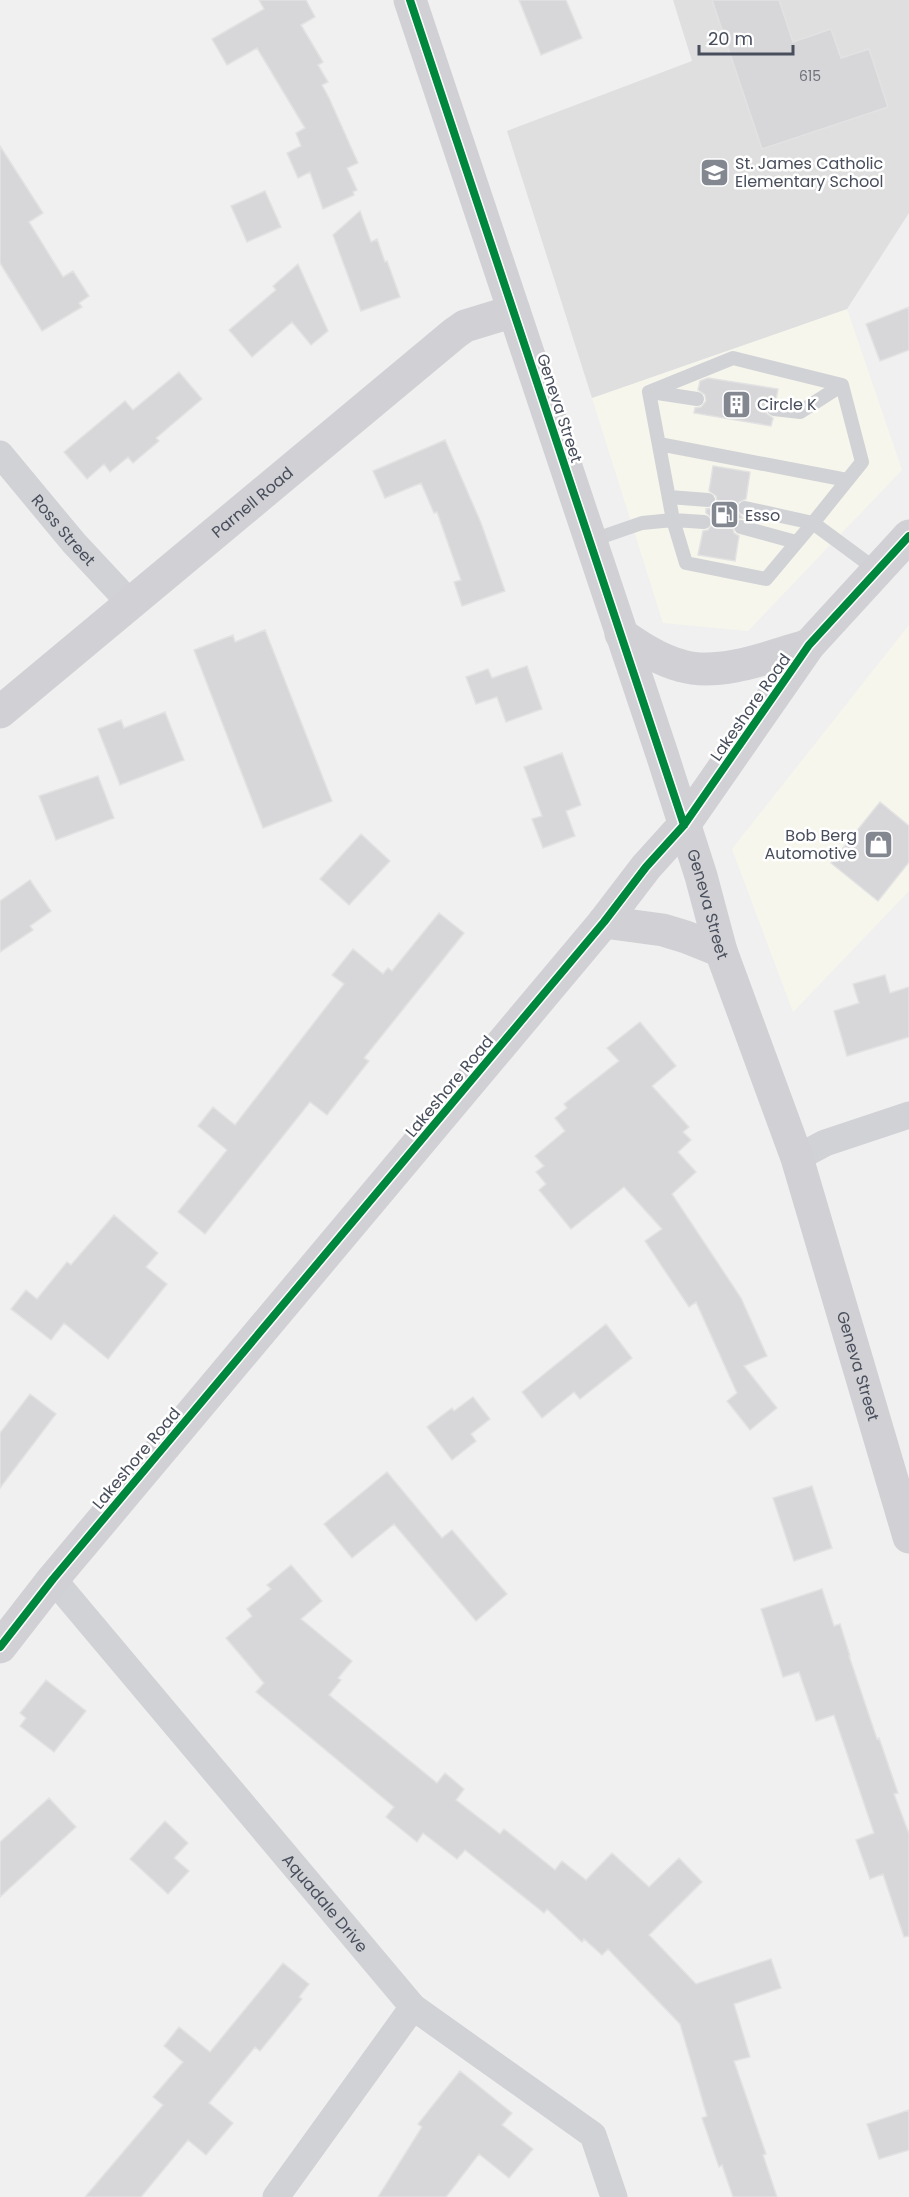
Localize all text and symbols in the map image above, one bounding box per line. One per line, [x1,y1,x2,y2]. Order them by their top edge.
scale bar [699,18,794,56]
text: 20 m [708,26,753,51]
house number: 615 [799,66,821,86]
place label: St. James Catholic Elementary School [735,152,884,193]
school or university icon: St. James Catholic Elementary School [698,156,730,188]
street label: Geneva Street [531,351,588,466]
building icon: Circle K [720,388,752,420]
place label: Circle K [757,393,817,416]
street label: Parnell Road [207,462,298,543]
street label: Ross Street [26,489,101,571]
fuel station icon: Esso [708,499,740,531]
place label: Esso [745,504,780,527]
street label: Lakeshore Road [705,649,796,766]
place label: Bob Berg Automotive [765,824,857,865]
shop icon: Bob Berg Automotive [862,828,894,860]
street label: Geneva Street [681,846,734,963]
street label: Lakeshore Road [400,1030,499,1142]
street label: Geneva Street [831,1308,885,1424]
street label: Lakeshore Road [87,1402,186,1514]
street label: Aquadale Drive [277,1849,373,1957]

